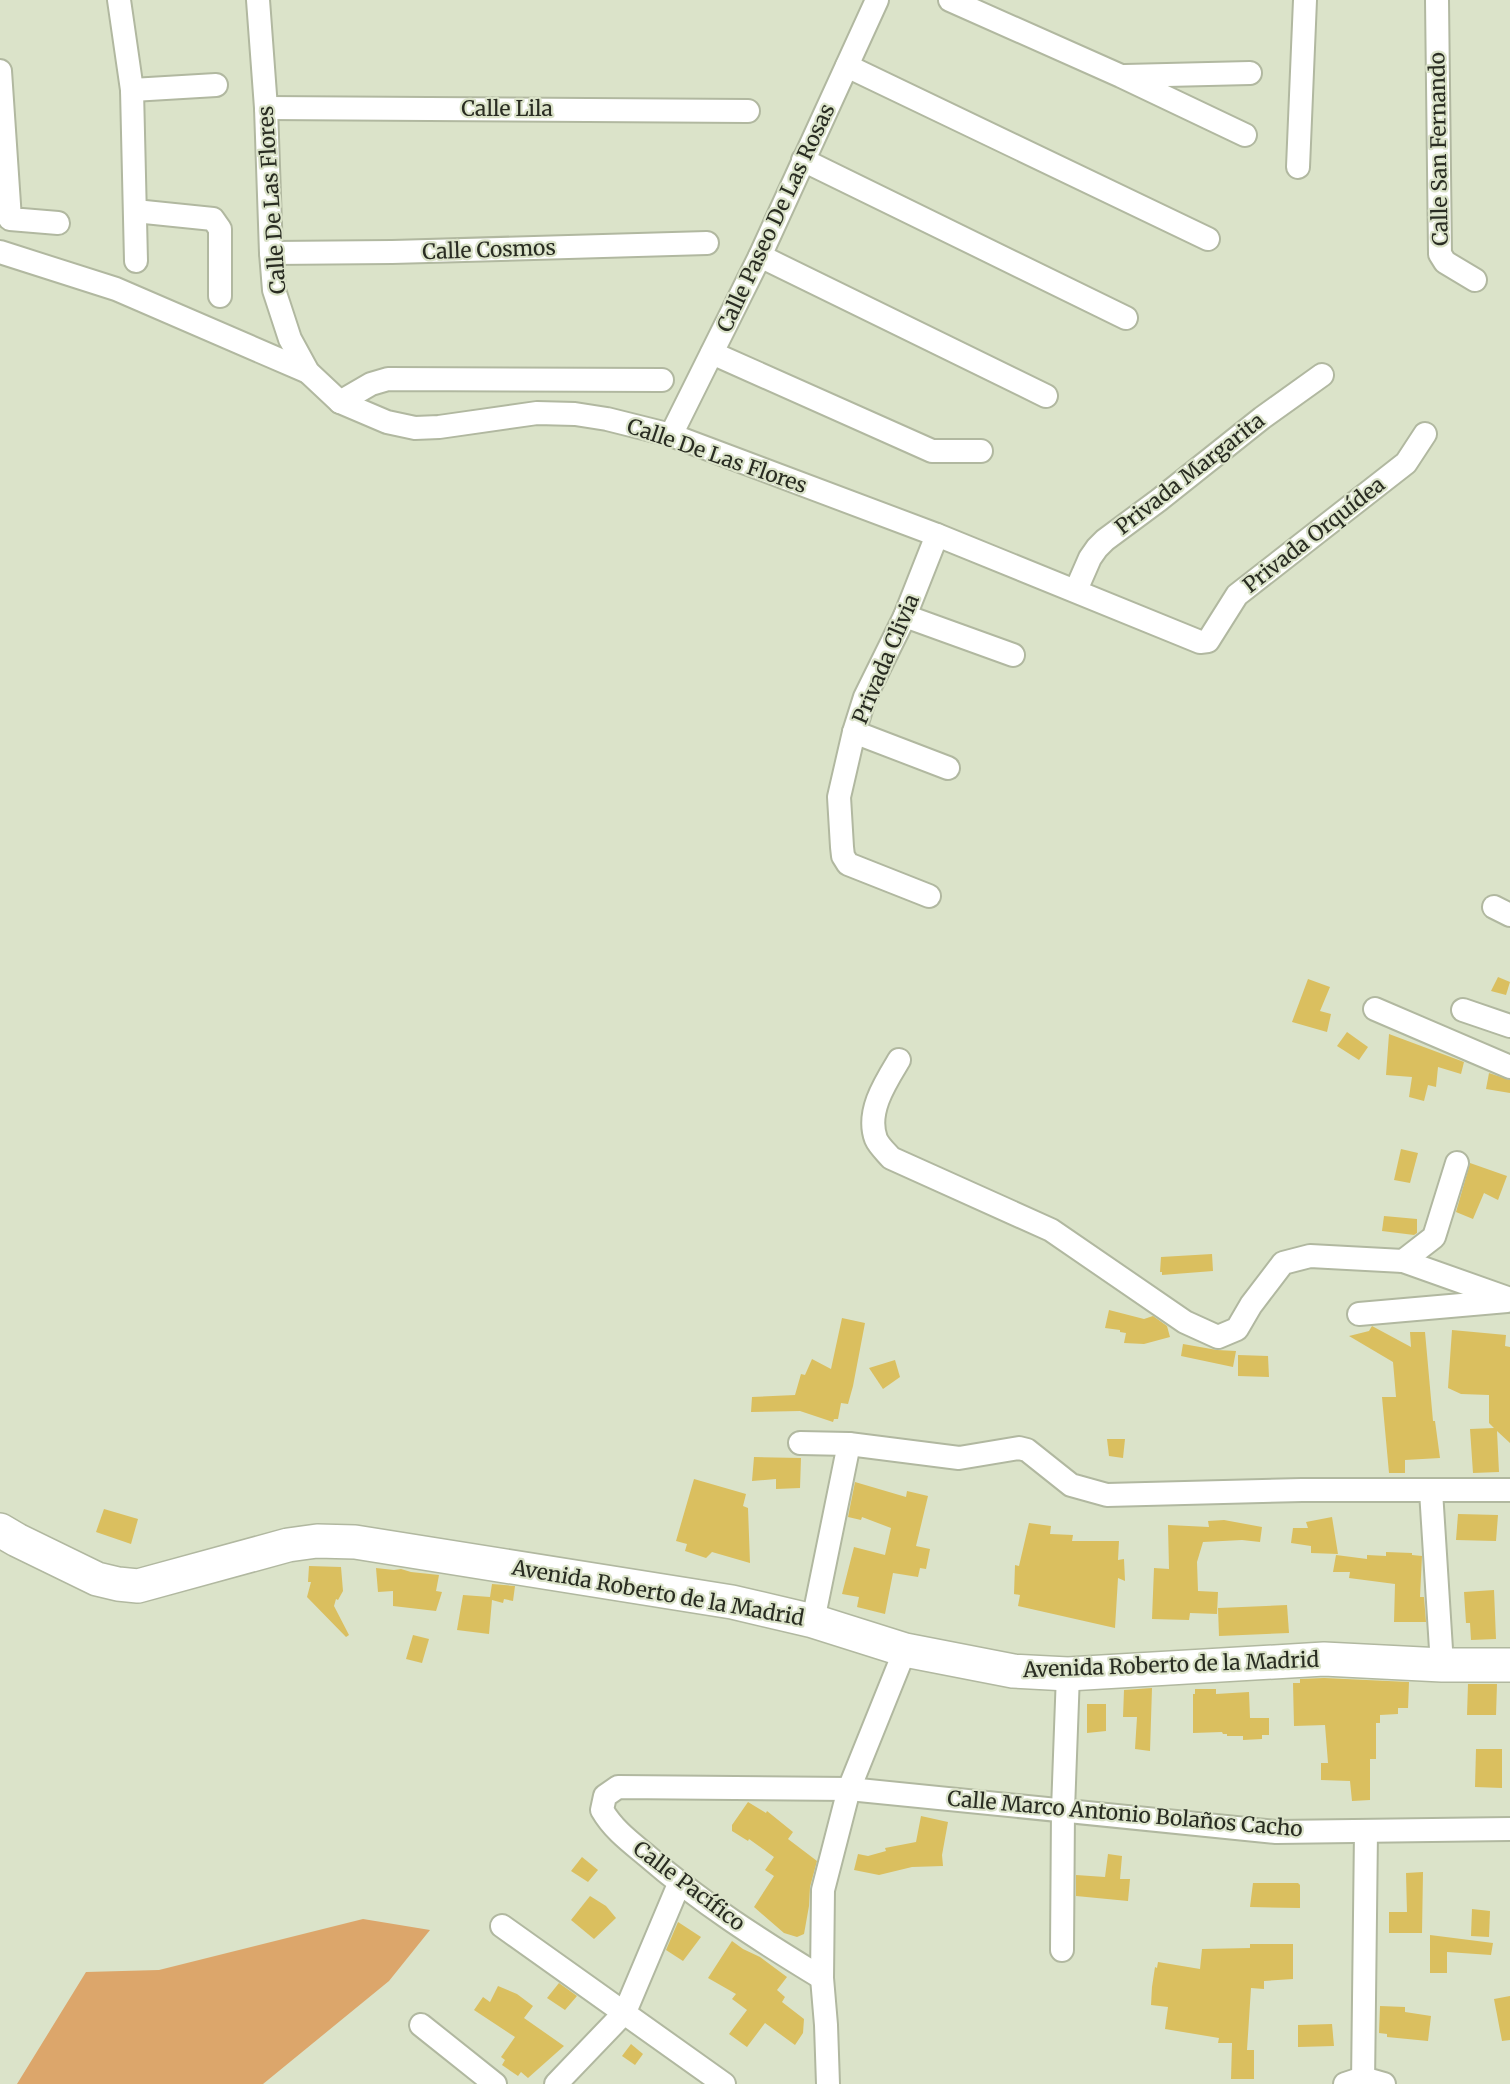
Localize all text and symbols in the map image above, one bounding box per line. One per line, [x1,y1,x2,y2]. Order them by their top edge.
street label: Calle San Fernando [1423,52,1454,246]
street label: Calle Lila [461,95,553,122]
street label: Calle Paseo De Las Rosas [711,99,840,336]
street label: Calle De Las Flores [251,105,292,295]
street label: Calle Cosmos [422,234,556,265]
street label: Privada Margarita [1110,407,1270,540]
street label: Calle De Las Flores [624,412,811,499]
street label: Privada Orquídea [1237,471,1390,598]
street label: Privada Clivia [846,590,925,728]
street label: Avenida Roberto de la Madrid [509,1553,807,1632]
street label: Avenida Roberto de la Madrid [1021,1646,1320,1683]
street label: Calle Marco Antonio Bolaños Cacho [946,1785,1304,1842]
street label: Calle Pacífico [628,1835,751,1937]

